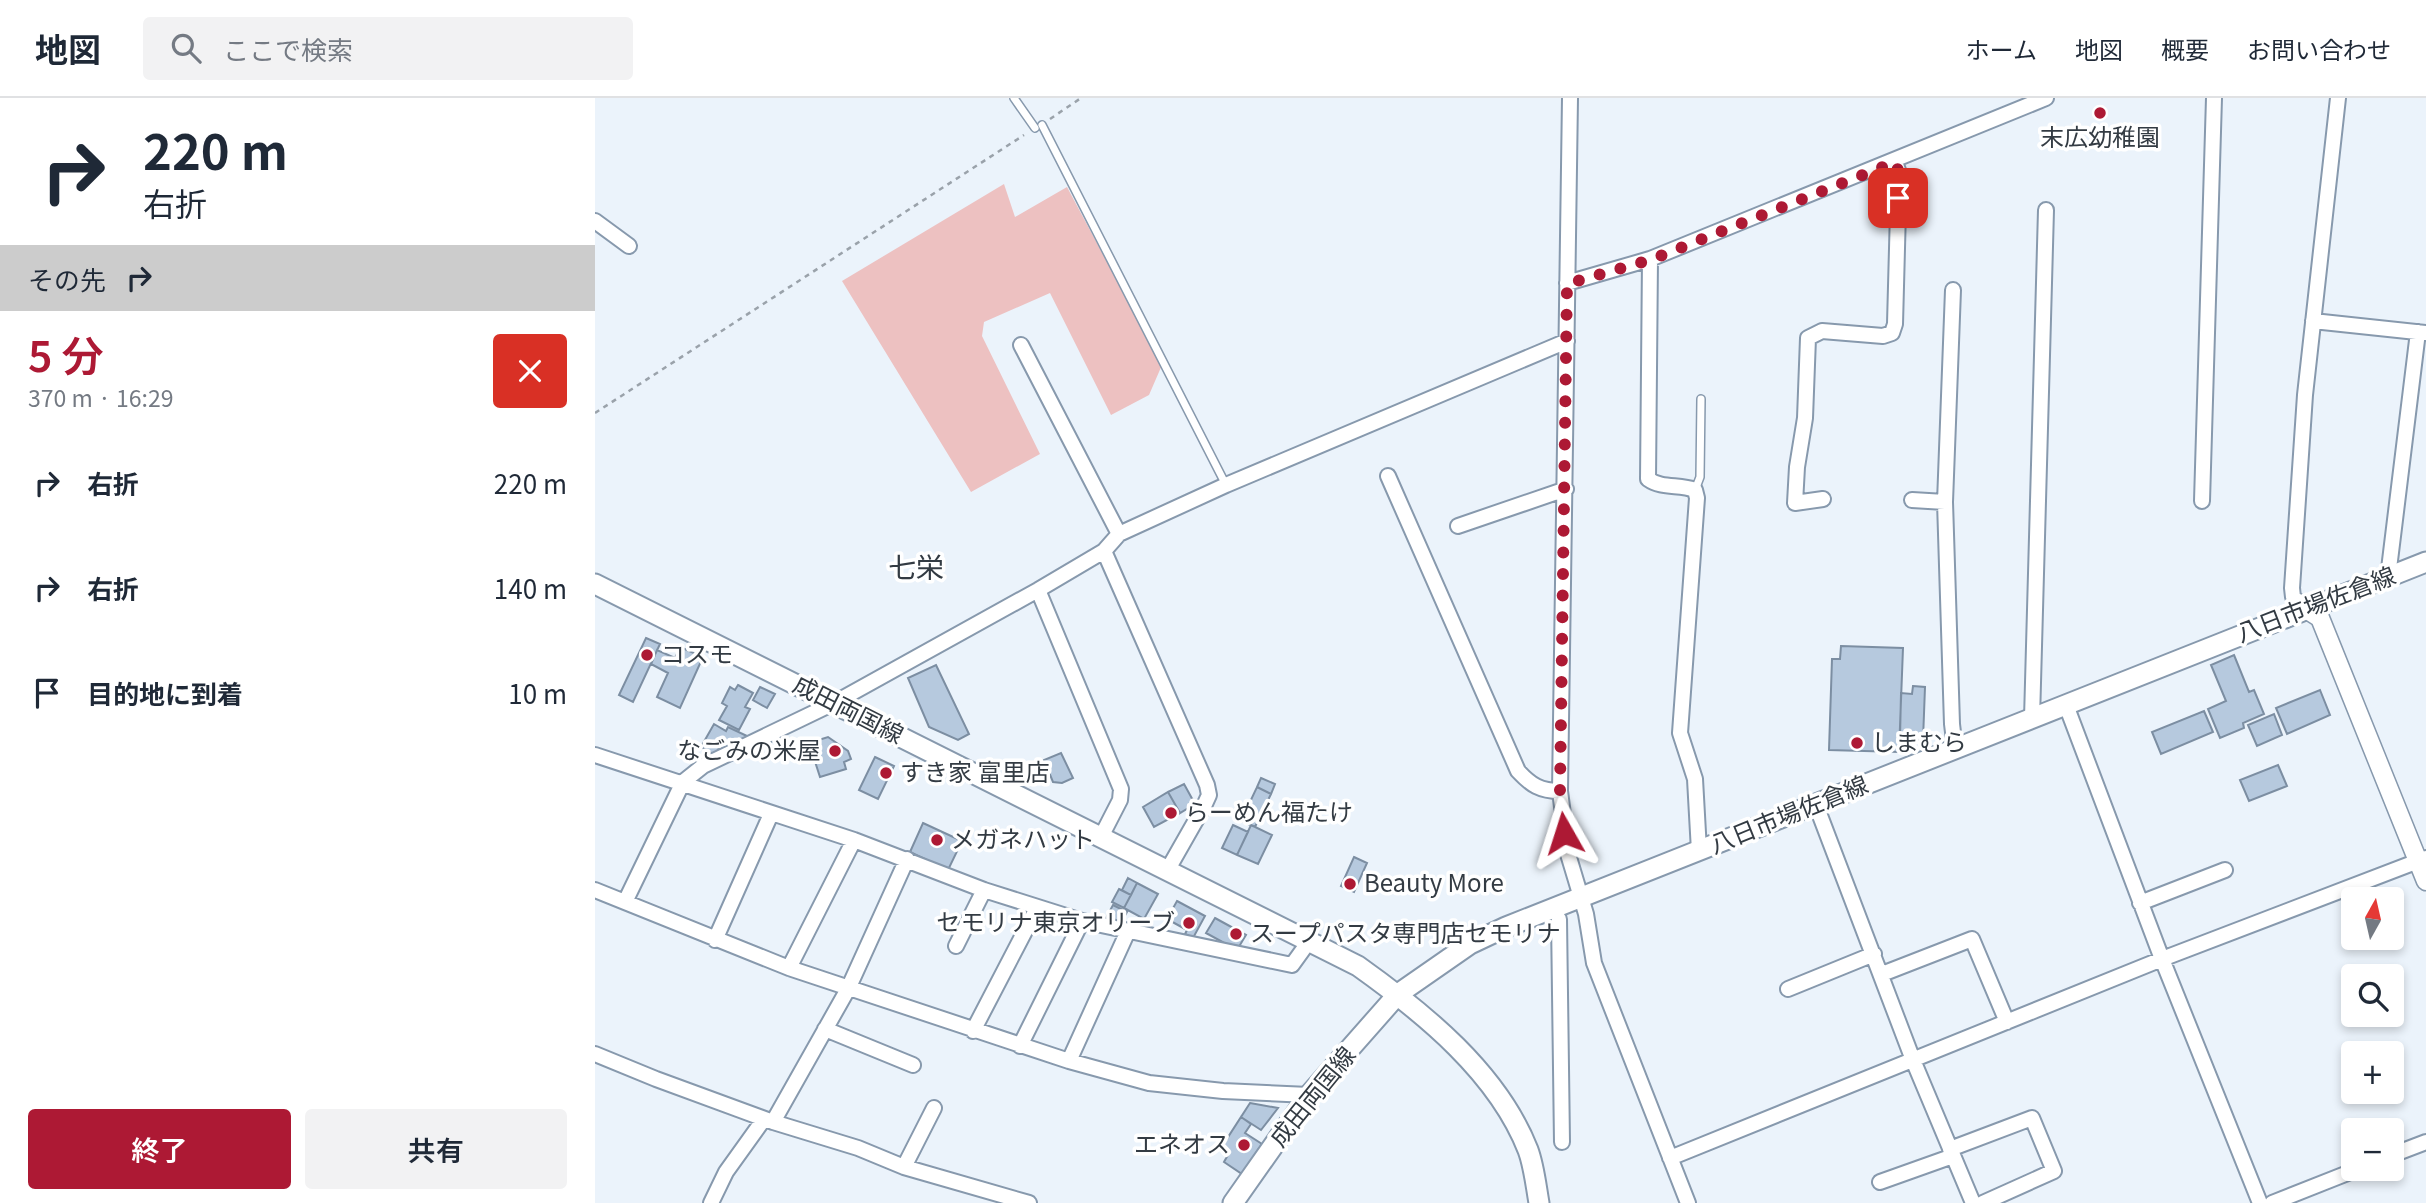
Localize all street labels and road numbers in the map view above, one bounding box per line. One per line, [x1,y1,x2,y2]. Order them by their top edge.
street label: 八日市場佐倉線 [2230,556,2400,649]
street label: 成田両国線 [788,665,911,751]
street label: 八日市場佐倉線 [1704,765,1873,860]
street label: 成田両国線 [1260,1038,1362,1153]

